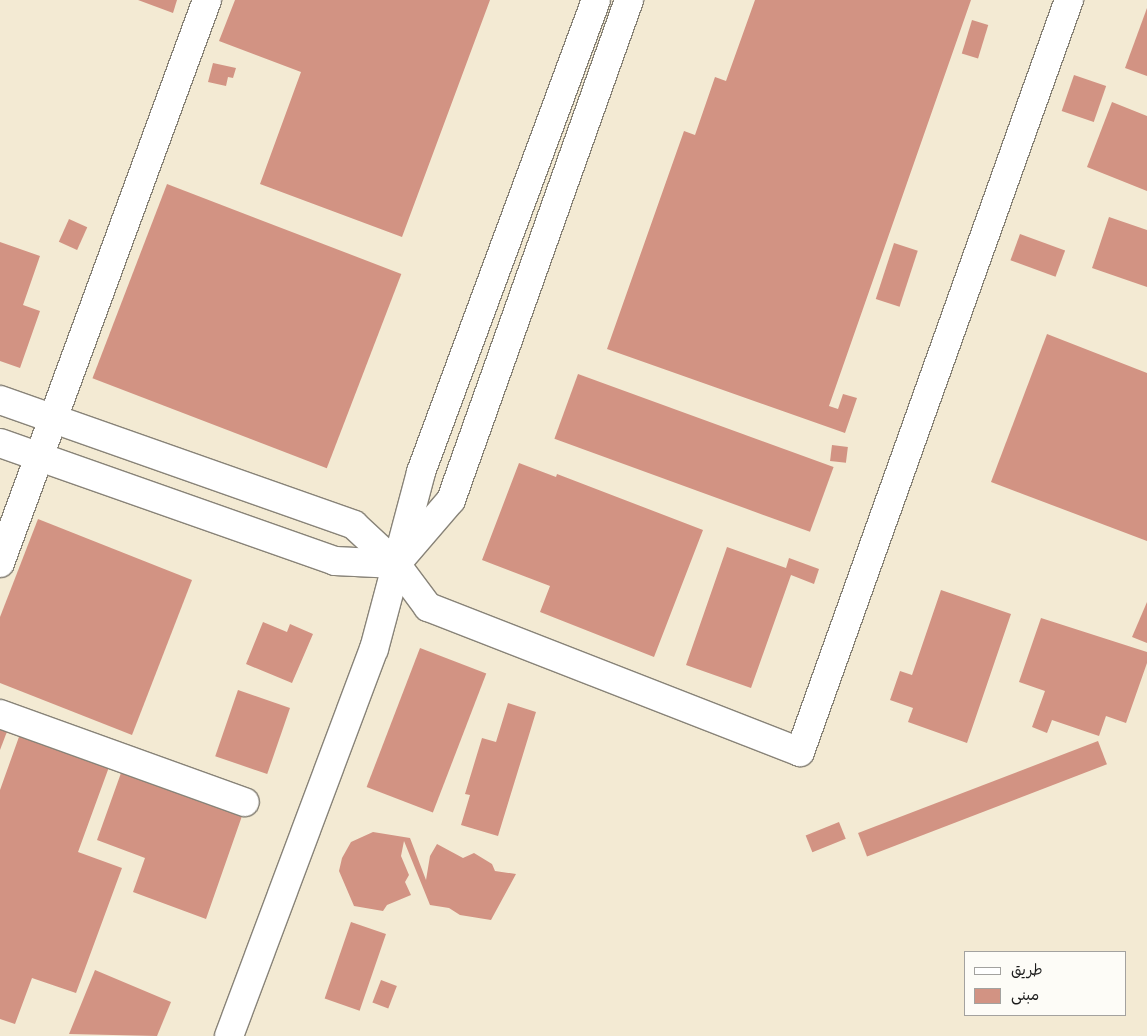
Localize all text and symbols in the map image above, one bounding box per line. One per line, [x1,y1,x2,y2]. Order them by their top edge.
legend [964,951,1127,1016]
text: طريق [1011,961,1043,983]
text: مبنى [1011,986,1039,1008]

